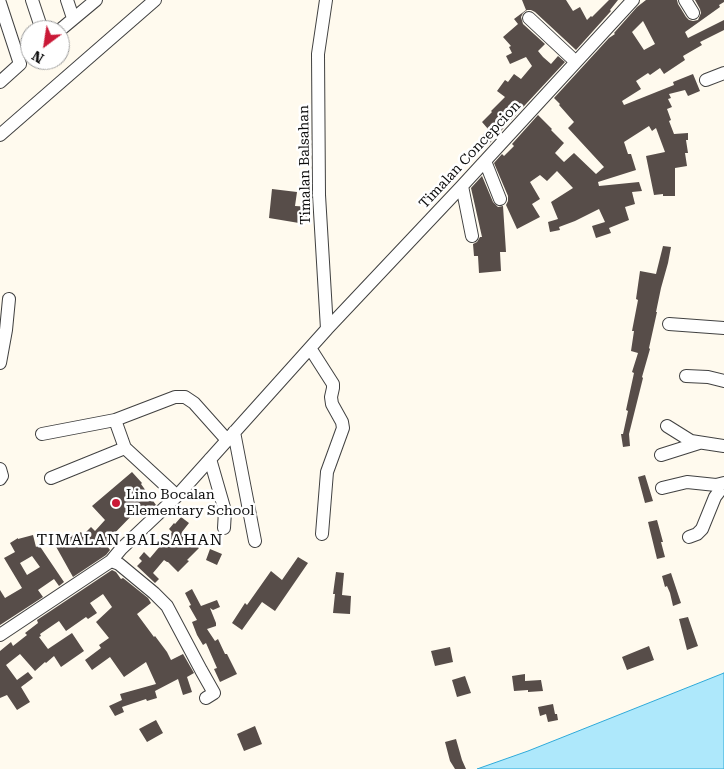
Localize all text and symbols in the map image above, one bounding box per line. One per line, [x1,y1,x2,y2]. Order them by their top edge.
north arrow [20,20,70,70]
text: N [29,47,47,67]
street label: Timalan Concepcion [416,98,524,212]
street label: Timalan Balsahan [296,105,314,225]
place label: Lino Bocalan Elementary School [126,487,254,520]
marker: Lino Bocalan Elementary School [110,497,122,509]
district label: TIMALAN BALSAHAN [34,530,226,550]

